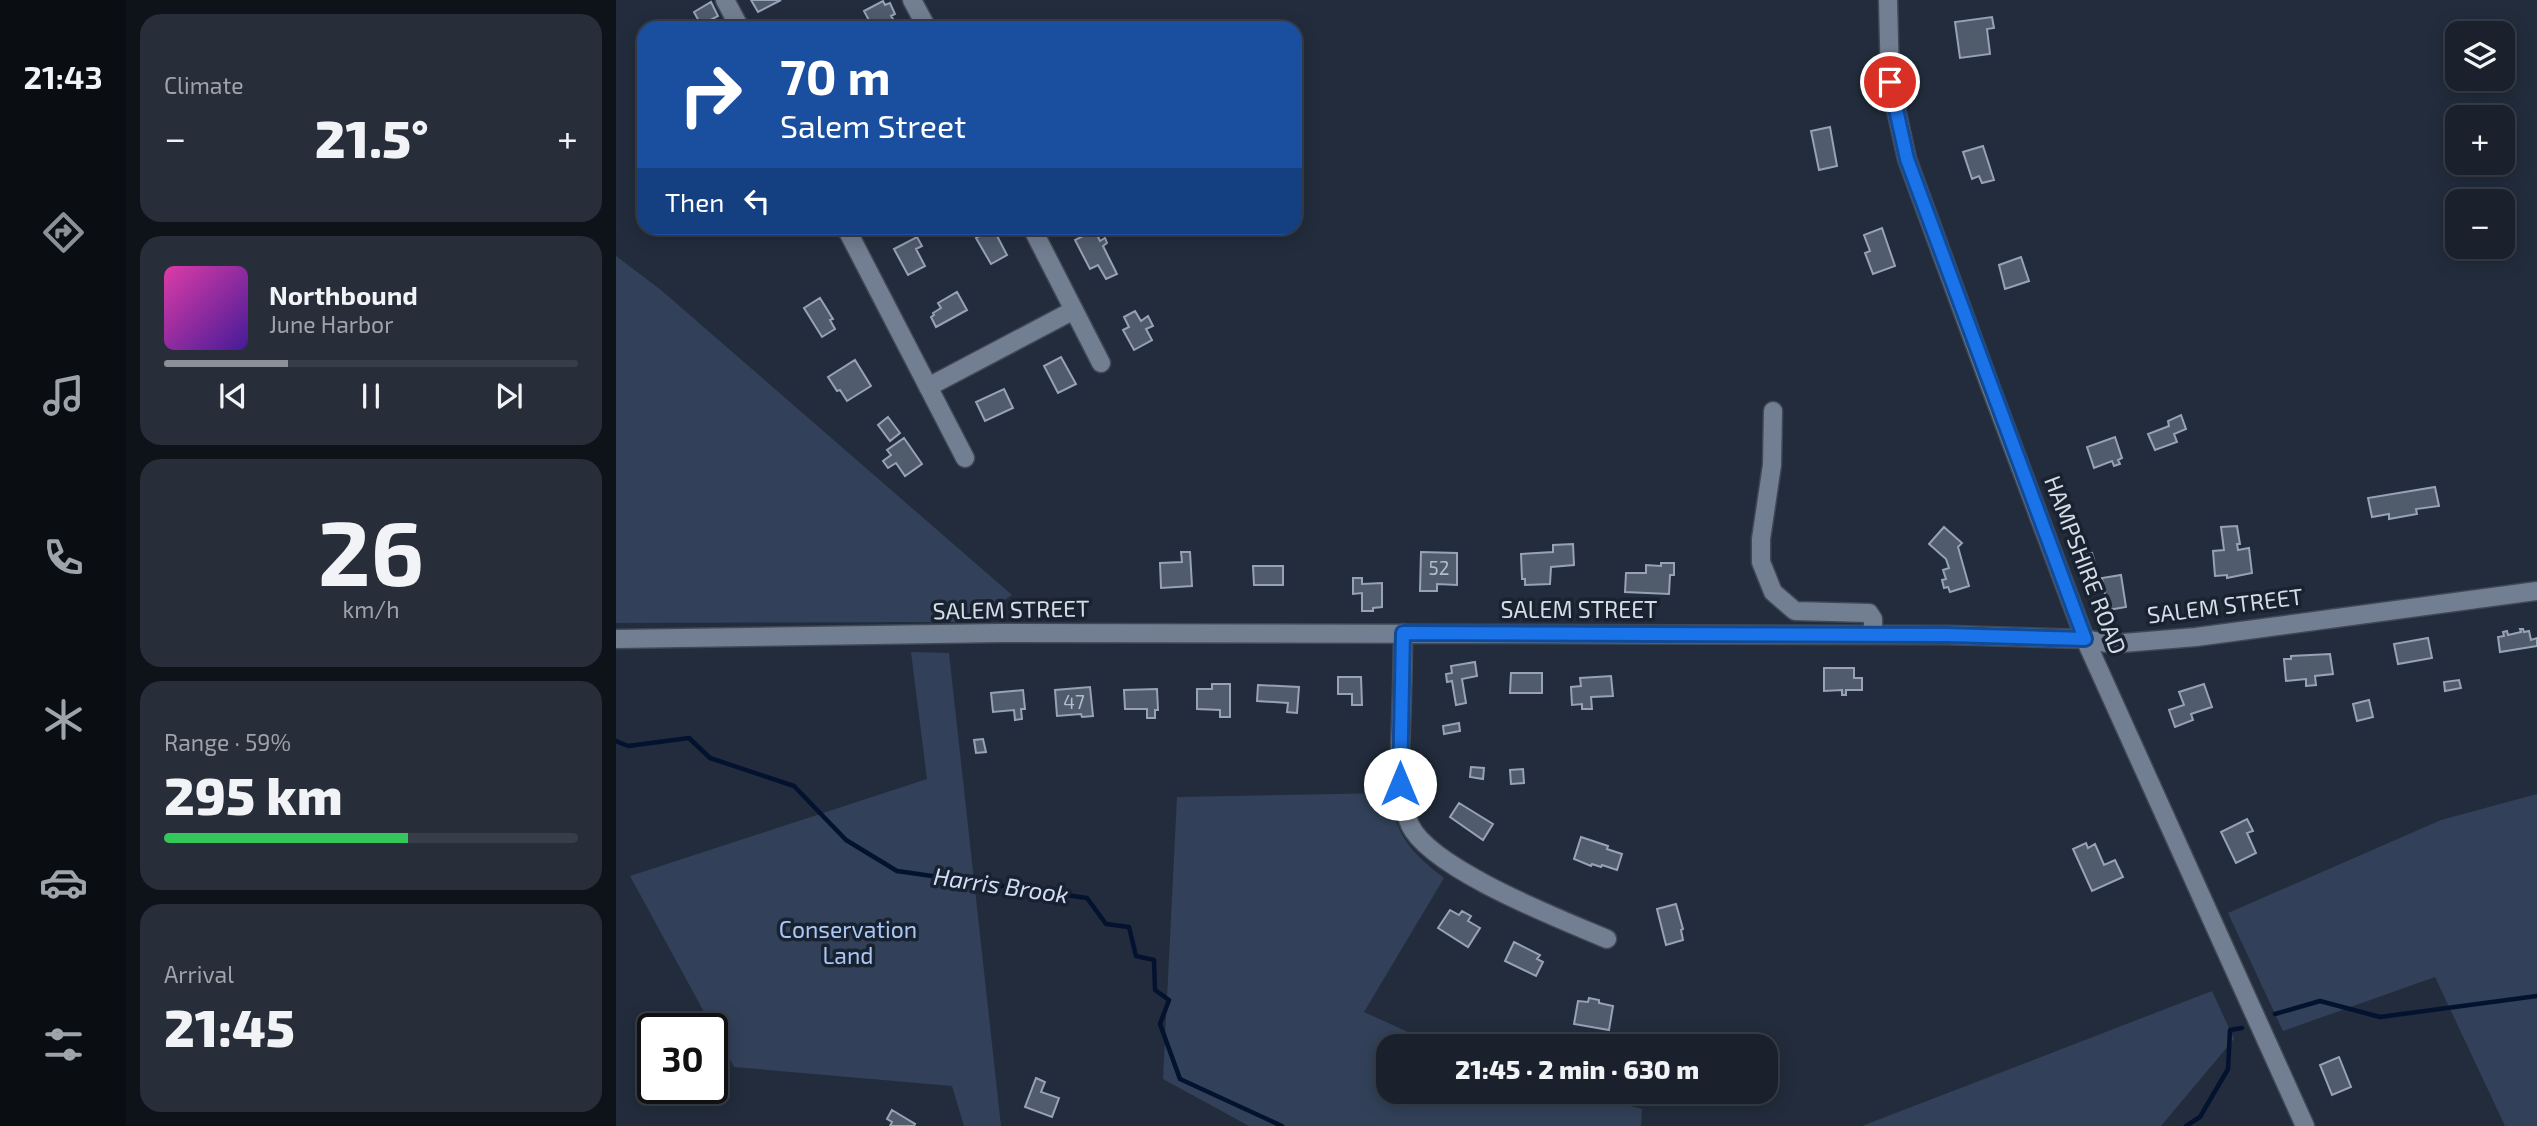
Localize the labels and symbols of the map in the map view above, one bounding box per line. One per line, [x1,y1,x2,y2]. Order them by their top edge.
pin [1860,52,1920,112]
street label: HAMPSHIRE ROAD [2039,471,2133,658]
house number: 52 [1429,556,1449,579]
street label: SALEM STREET [2145,582,2304,628]
street label: SALEM STREET [932,594,1090,624]
street label: SALEM STREET [1501,595,1657,623]
house number: 47 [1063,690,1085,713]
position arrow [1363,747,1437,821]
water label: Harris Brook [932,861,1071,908]
park label: Conservation Land [779,915,917,969]
speed limit sign: 30 [637,1013,728,1104]

